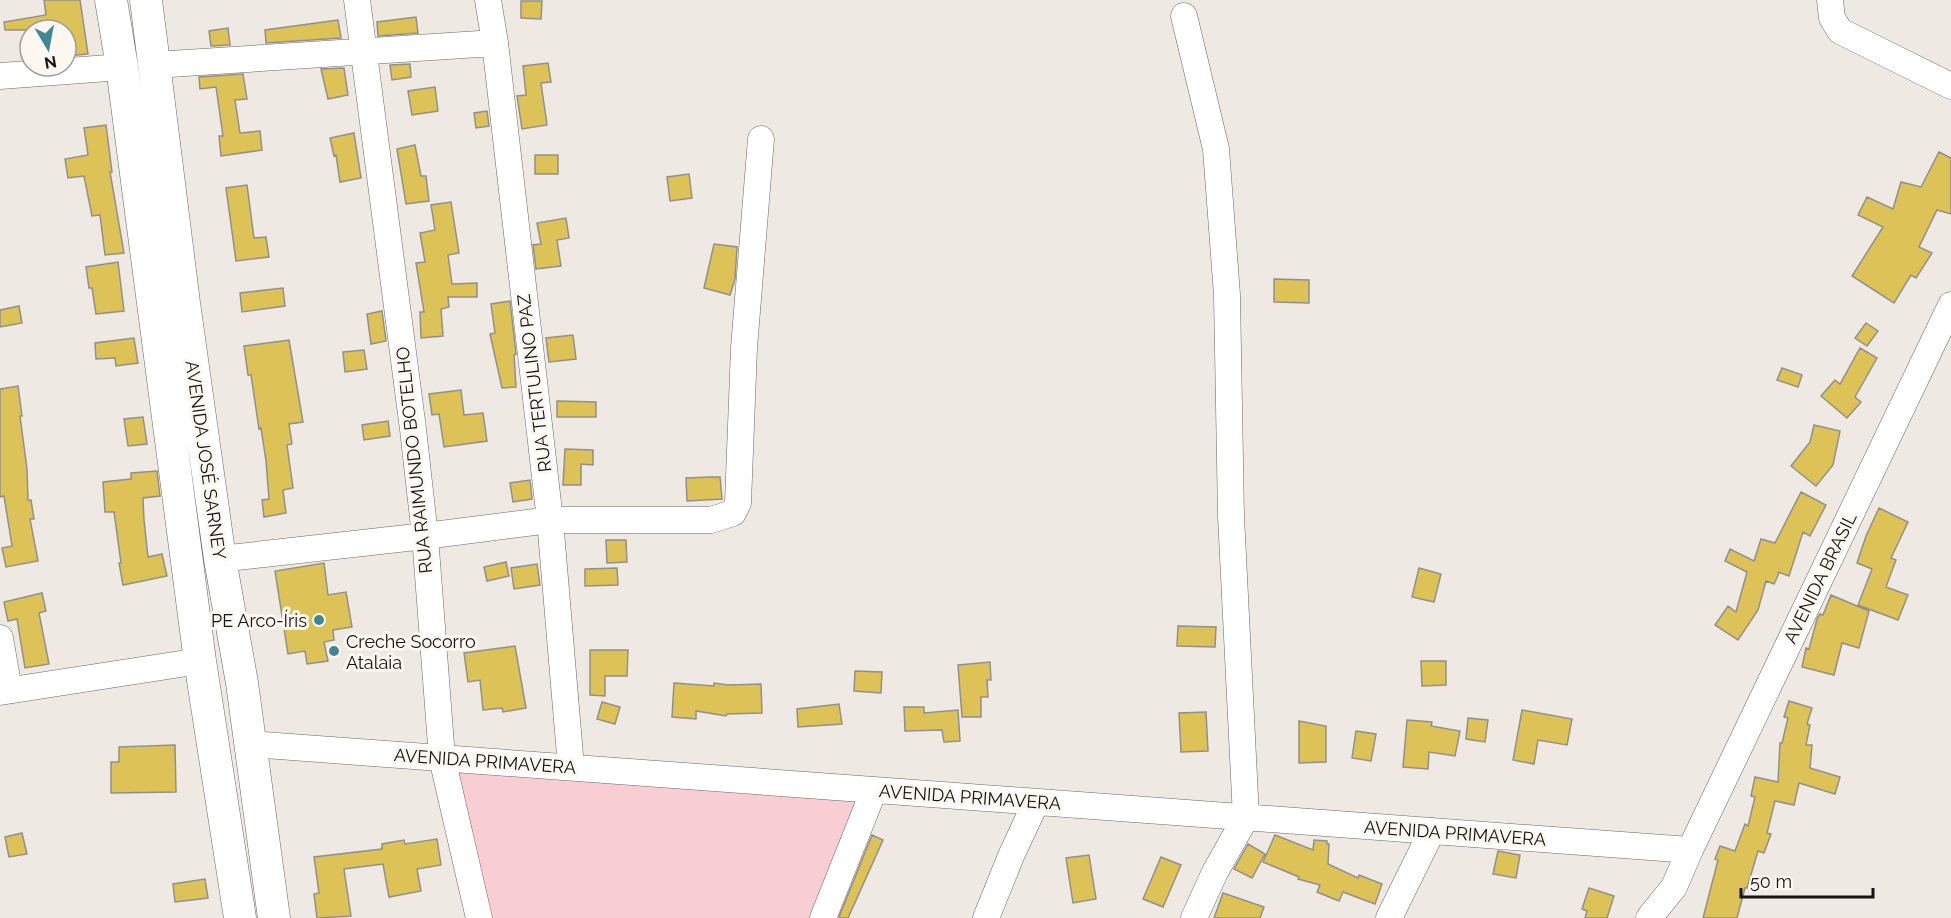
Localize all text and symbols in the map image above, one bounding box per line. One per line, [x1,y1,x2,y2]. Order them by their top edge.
north arrow [18,18,78,78]
text: N [43,52,58,73]
street label: RUA TERTULINO PAZ [513,293,555,473]
street label: RUA RAIMUNDO BOTELHO [392,346,436,574]
street label: AVENIDA JOSÉ SARNEY [182,359,231,561]
street label: AVENIDA BRASIL [1779,509,1861,647]
place label: PE Arco-Íris [211,609,307,631]
marker: PE Arco-Íris [312,613,326,627]
place label: Creche Socorro Atalaia [346,631,476,673]
marker: Creche Socorro Atalaia [327,644,341,658]
street label: AVENIDA PRIMAVERA [393,744,577,778]
street label: AVENIDA PRIMAVERA [878,780,1062,814]
street label: AVENIDA PRIMAVERA [1363,816,1547,850]
scale bar [1741,861,1873,899]
text: 50 m [1750,871,1792,892]

